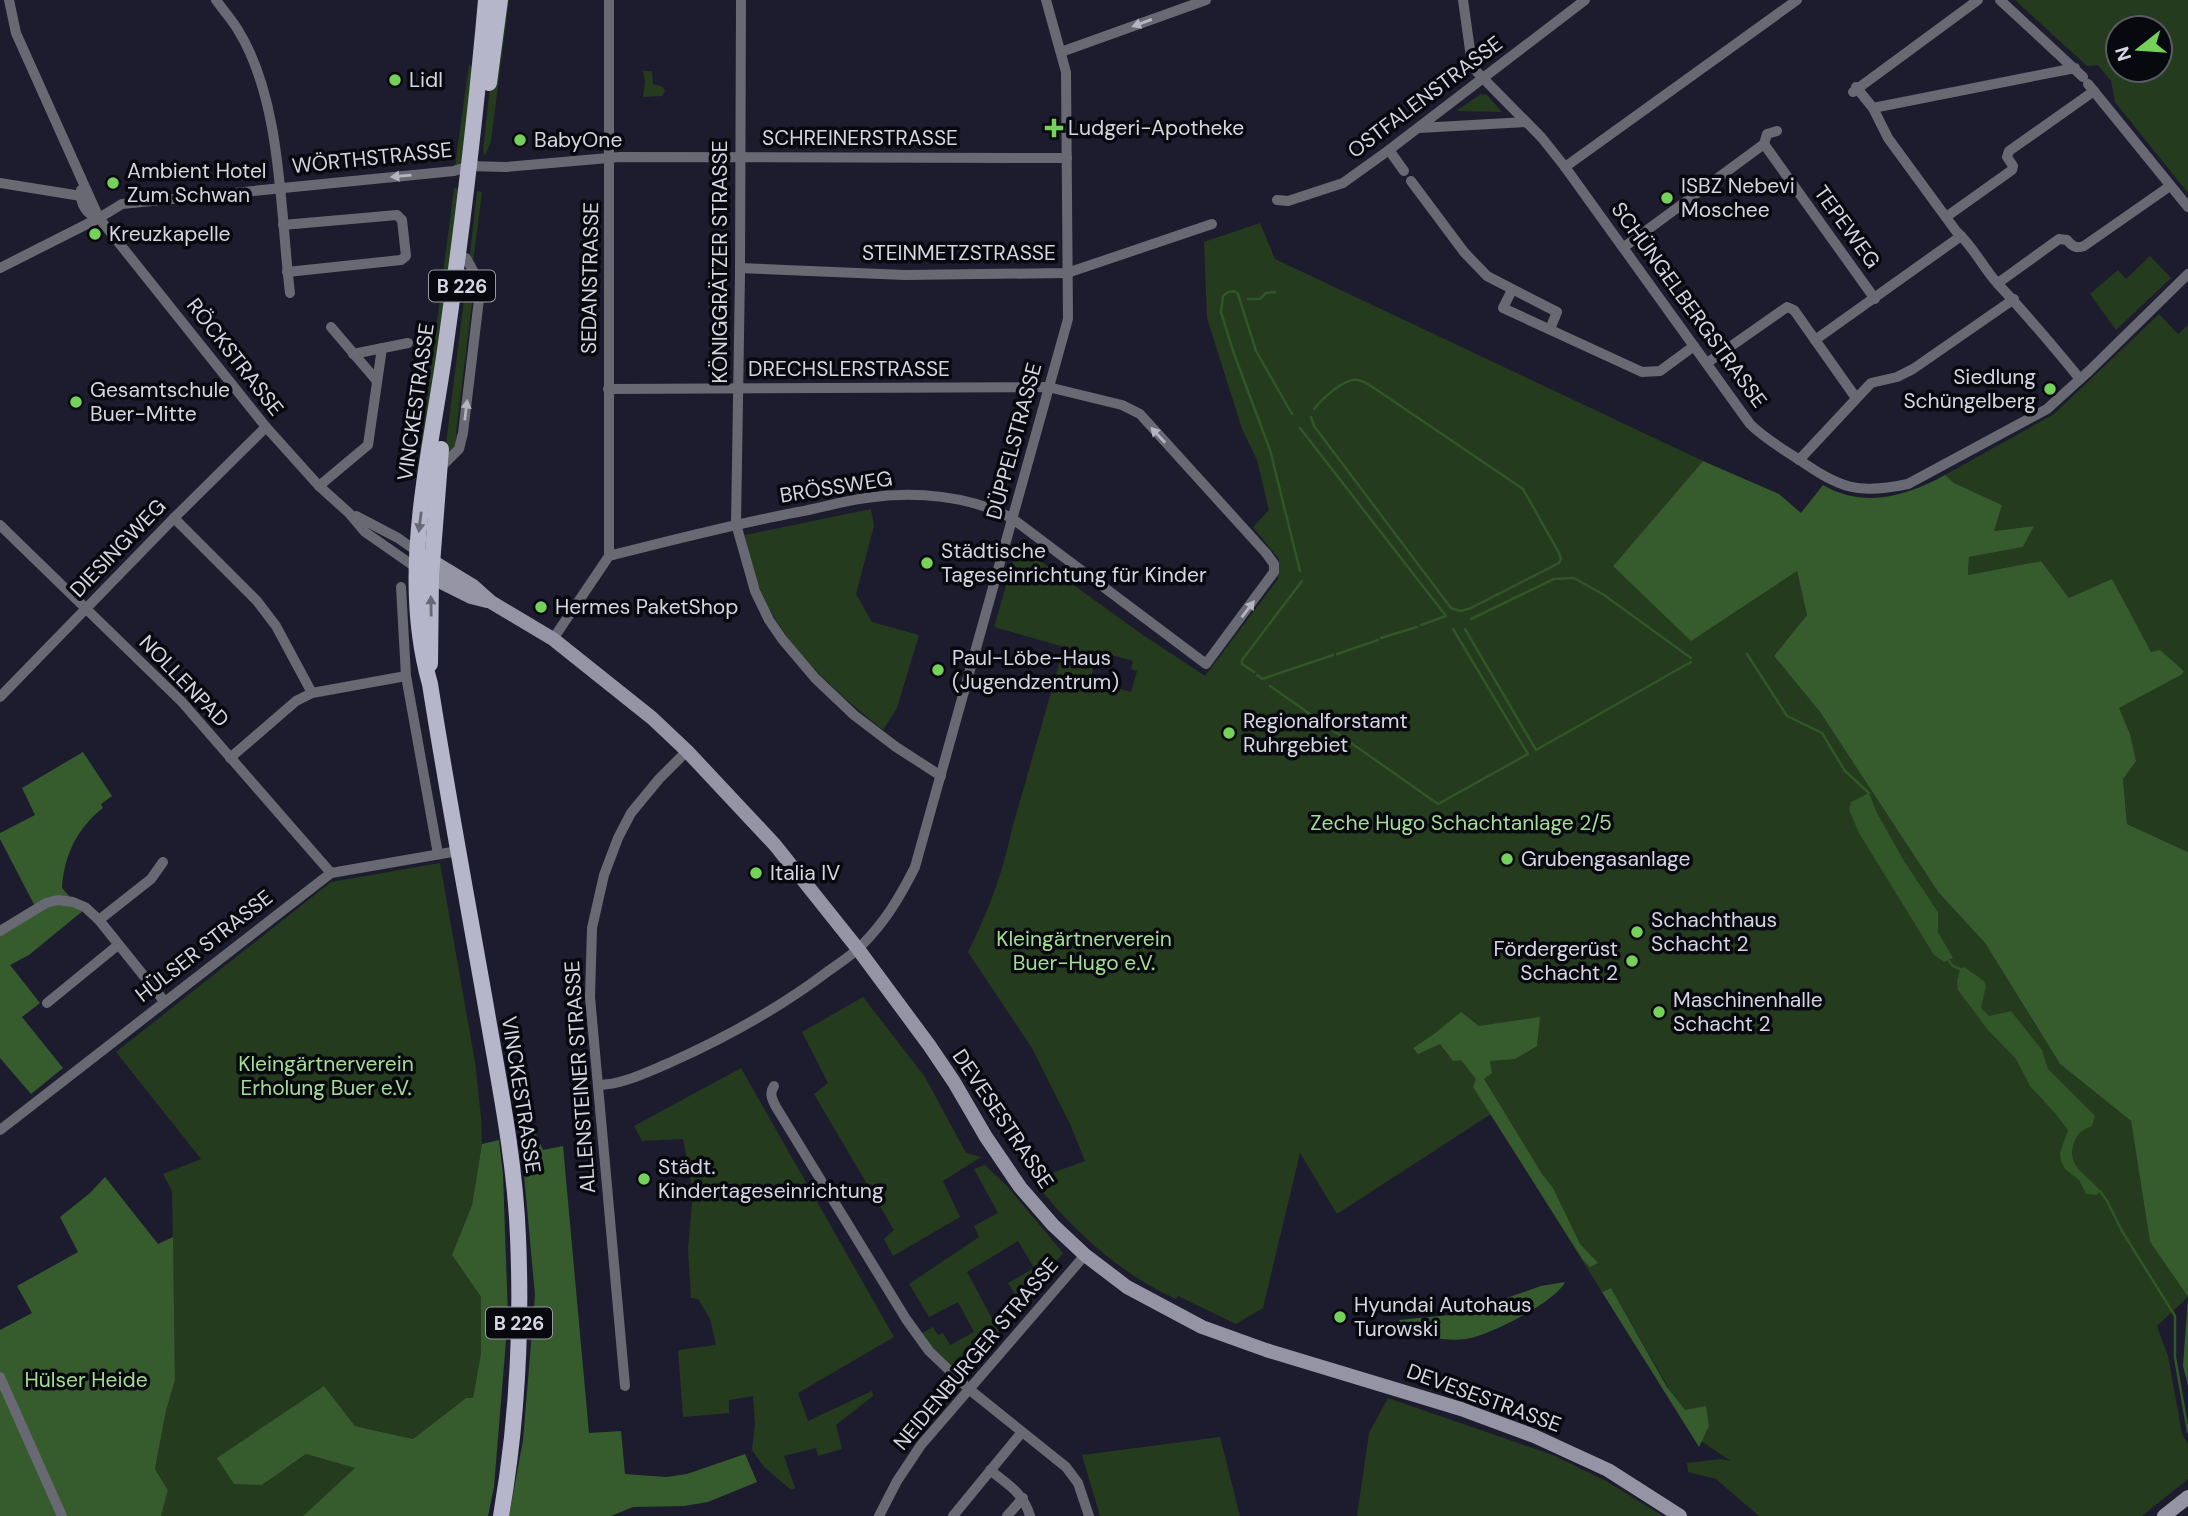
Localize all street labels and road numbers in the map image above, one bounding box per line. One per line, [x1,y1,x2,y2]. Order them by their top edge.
street label: OSTFALENSTRASSE [1342,29,1508,165]
street label: SCHREINERSTRASSE [762,124,958,152]
street label: WÖRTHSTRASSE [291,136,453,180]
street label: KÖNIGGRÄTZER STRASSE [706,141,734,384]
street label: TEPEWEG [1808,180,1886,274]
street label: SCHÜNGELBERGSTRASSE [1605,197,1773,413]
street label: SEDANSTRASSE [575,202,605,354]
street label: STEINMETZSTRASSE [862,239,1056,267]
road number: B 226 [429,270,495,302]
street label: RÖCKSTRASSE [180,292,290,422]
street label: VINCKESTRASSE [391,321,441,483]
street label: DRECHSLERSTRASSE [748,355,950,383]
street label: DÜPPELSTRASSE [980,360,1048,522]
street label: BRÖSSWEG [778,464,894,510]
street label: DIESINGWEG [64,493,172,603]
street label: NOLLENPAD [133,629,235,733]
street label: HÜLSER STRASSE [130,884,278,1008]
street label: ALLENSTEINER STRASSE [558,960,602,1194]
street label: VINCKESTRASSE [495,1014,547,1176]
street label: DEVESESTRASSE [946,1044,1060,1194]
street label: NEIDENBURGER STRASSE [887,1252,1065,1456]
road number: B 226 [486,1308,552,1338]
street label: DEVESESTRASSE [1403,1357,1565,1439]

